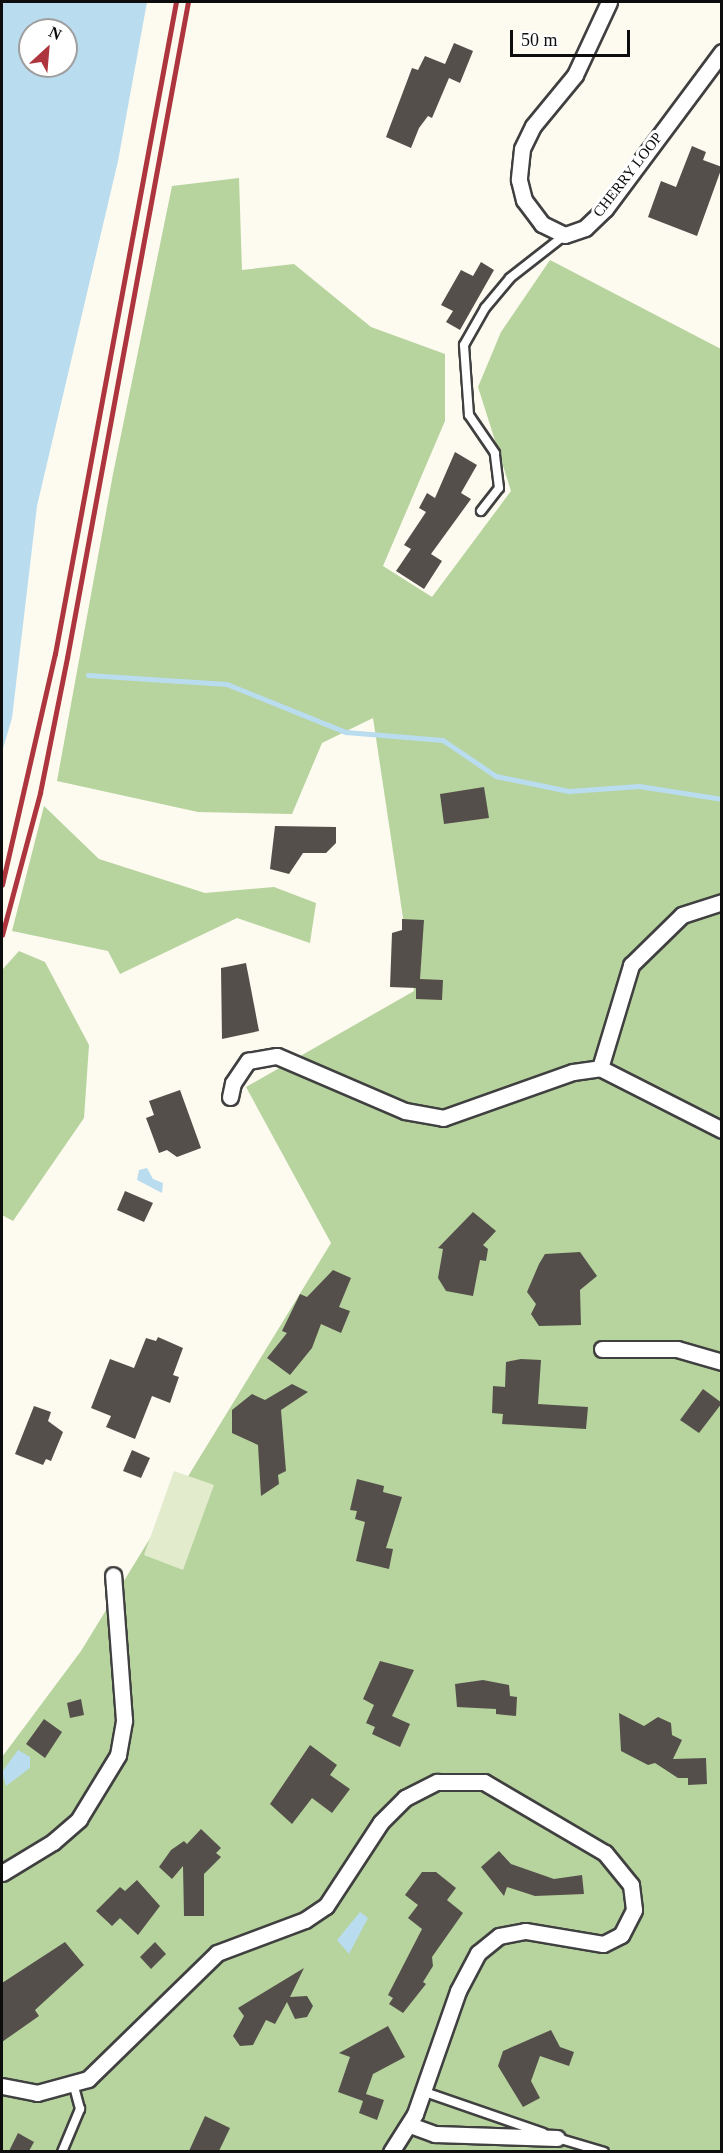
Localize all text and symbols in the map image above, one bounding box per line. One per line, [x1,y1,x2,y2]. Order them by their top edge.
north arrow [18,18,78,78]
scale bar [513,18,633,56]
text: N [46,23,64,43]
text: 50 m [521,30,558,50]
street label: CHERRY LOOP [589,129,667,221]

